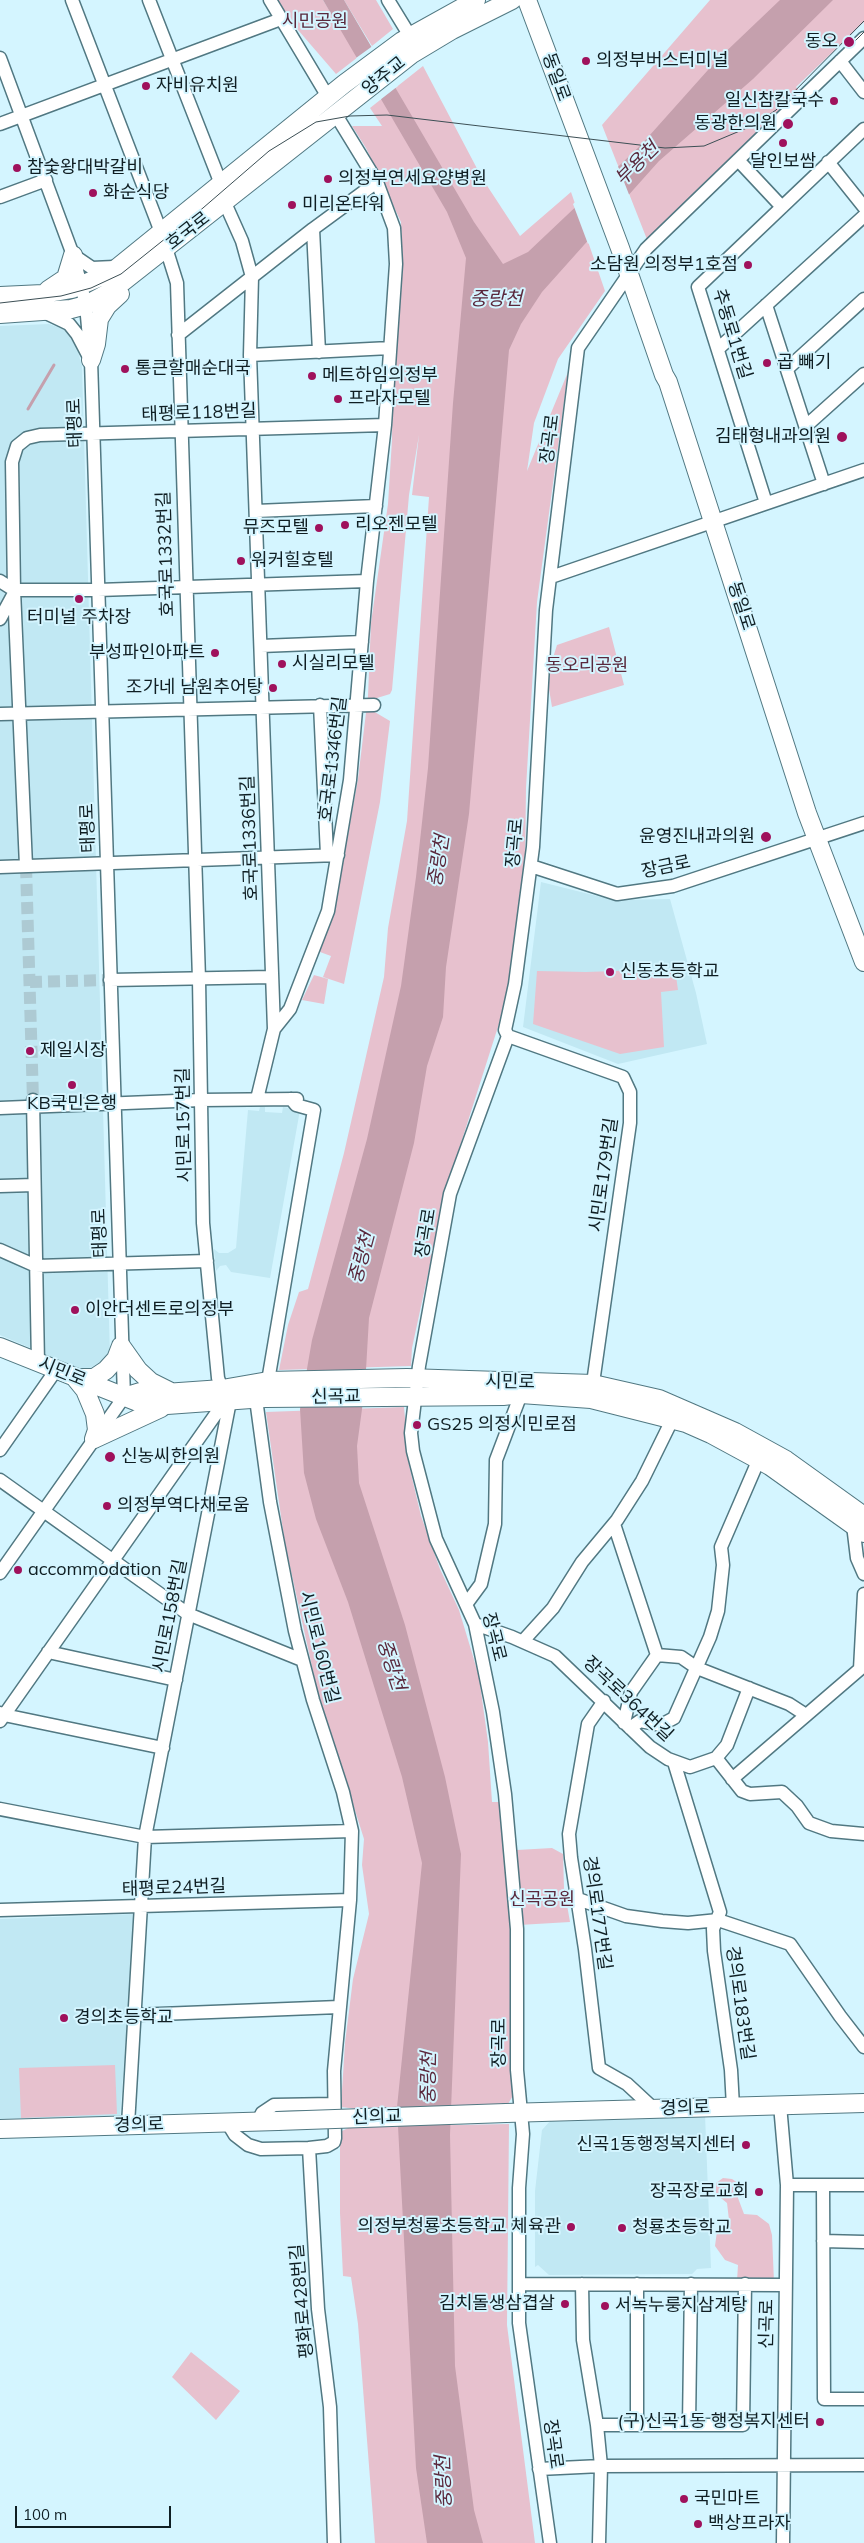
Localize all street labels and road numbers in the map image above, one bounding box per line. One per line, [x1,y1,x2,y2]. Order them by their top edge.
street label: 동일로 [537,50,575,104]
street label: 양주교 [358,52,410,100]
street label: 호국로 [162,207,214,255]
street label: 추동로1번길 [708,286,756,382]
street label: 태평로 [63,398,87,448]
street label: 태평로118번길 [141,400,257,426]
street label: 장곡로 [536,413,564,465]
street label: 호국로1332번길 [153,491,179,617]
street label: 동일로 [723,579,759,633]
street label: 호국로1346번길 [315,695,351,823]
street label: 호국로1336번길 [237,775,263,901]
street label: 태평로 [76,803,100,853]
street label: 장곡로 [502,817,528,869]
street label: 장금로 [639,851,693,883]
street label: 시민로157번길 [172,1067,196,1183]
street label: 시민로179번길 [585,1116,623,1234]
street label: 장곡로 [411,1207,441,1259]
street label: 태평로 [88,1208,112,1258]
street label: 시민로 [35,1353,89,1391]
street label: 시민로 [485,1371,535,1393]
street label: 신곡교 [311,1386,361,1408]
street label: 시민로158번길 [148,1557,192,1675]
street label: 시민로160번길 [295,1588,343,1706]
street label: 장곡로 [478,1610,510,1664]
street label: 장곡로364번길 [579,1652,677,1746]
street label: 경의로177번길 [578,1854,616,1972]
street label: 태평로24번길 [121,1875,227,1901]
street label: 경의로183번길 [721,1944,759,2062]
street label: 장곡로 [489,2018,511,2068]
street label: 경의로 [660,2096,710,2120]
street label: 신의교 [352,2105,402,2129]
street label: 경의로 [114,2113,164,2137]
street label: 평화로428번길 [286,2243,318,2359]
street label: 신곡로 [756,2299,778,2349]
street label: 장곡로 [539,2418,567,2470]

